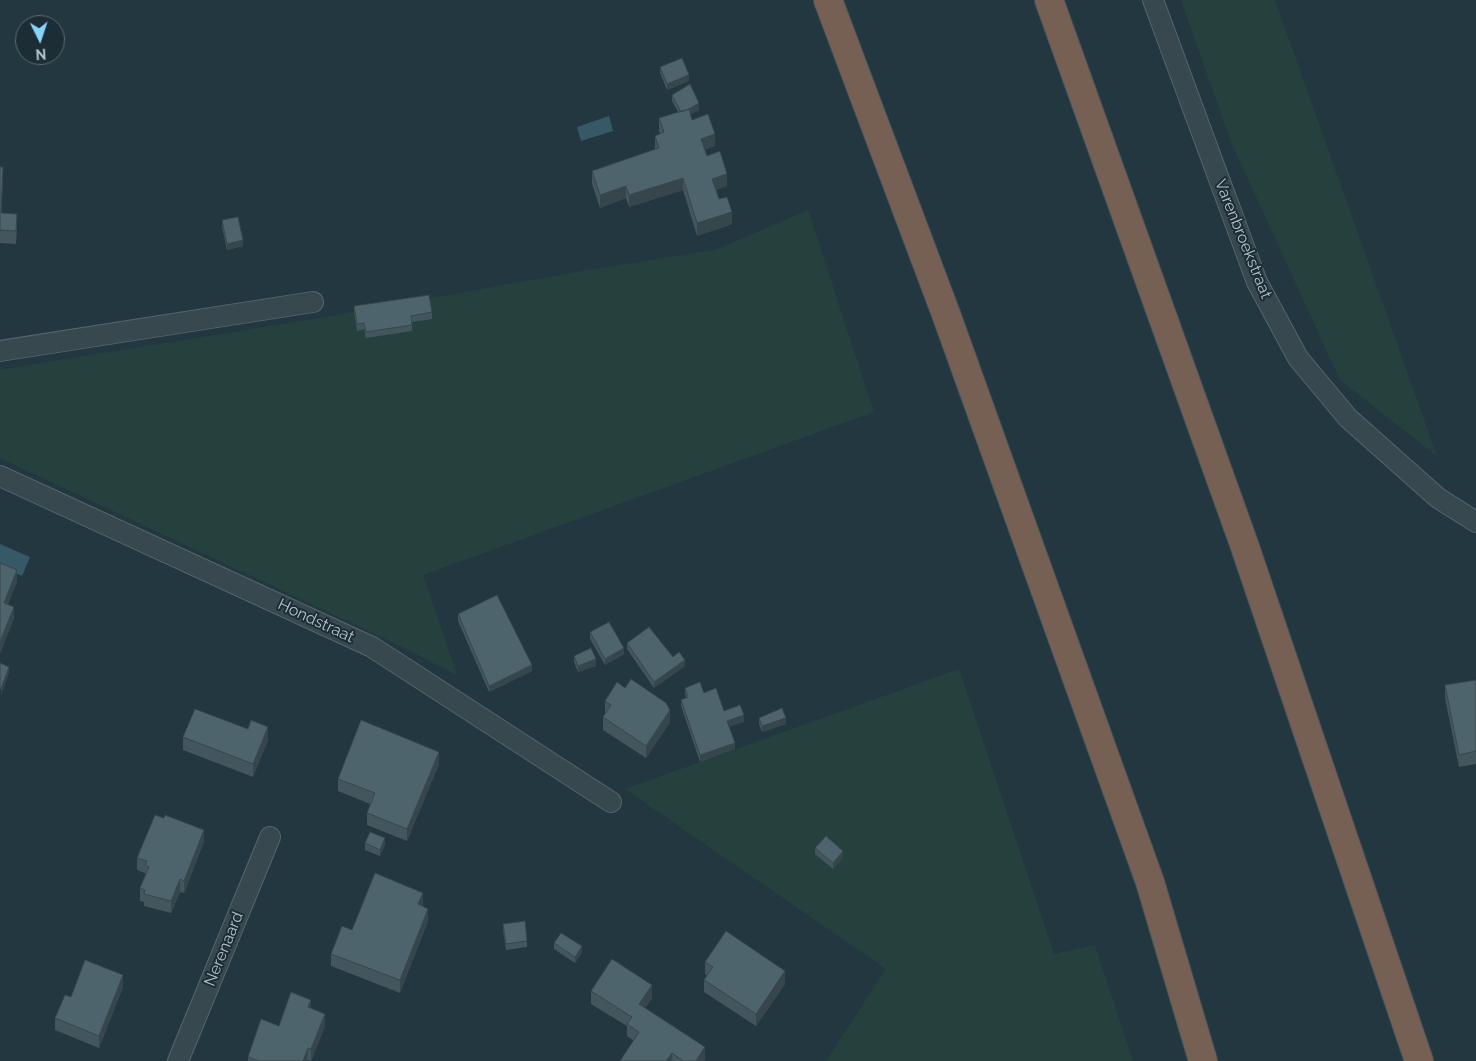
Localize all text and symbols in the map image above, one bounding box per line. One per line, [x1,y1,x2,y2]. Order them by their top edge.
north arrow [15,15,65,65]
text: N [35,46,47,62]
street label: Varenbroekstraat [1210,177,1276,301]
street label: Hondstraat [275,595,357,647]
street label: Nerenaard [200,909,248,989]

